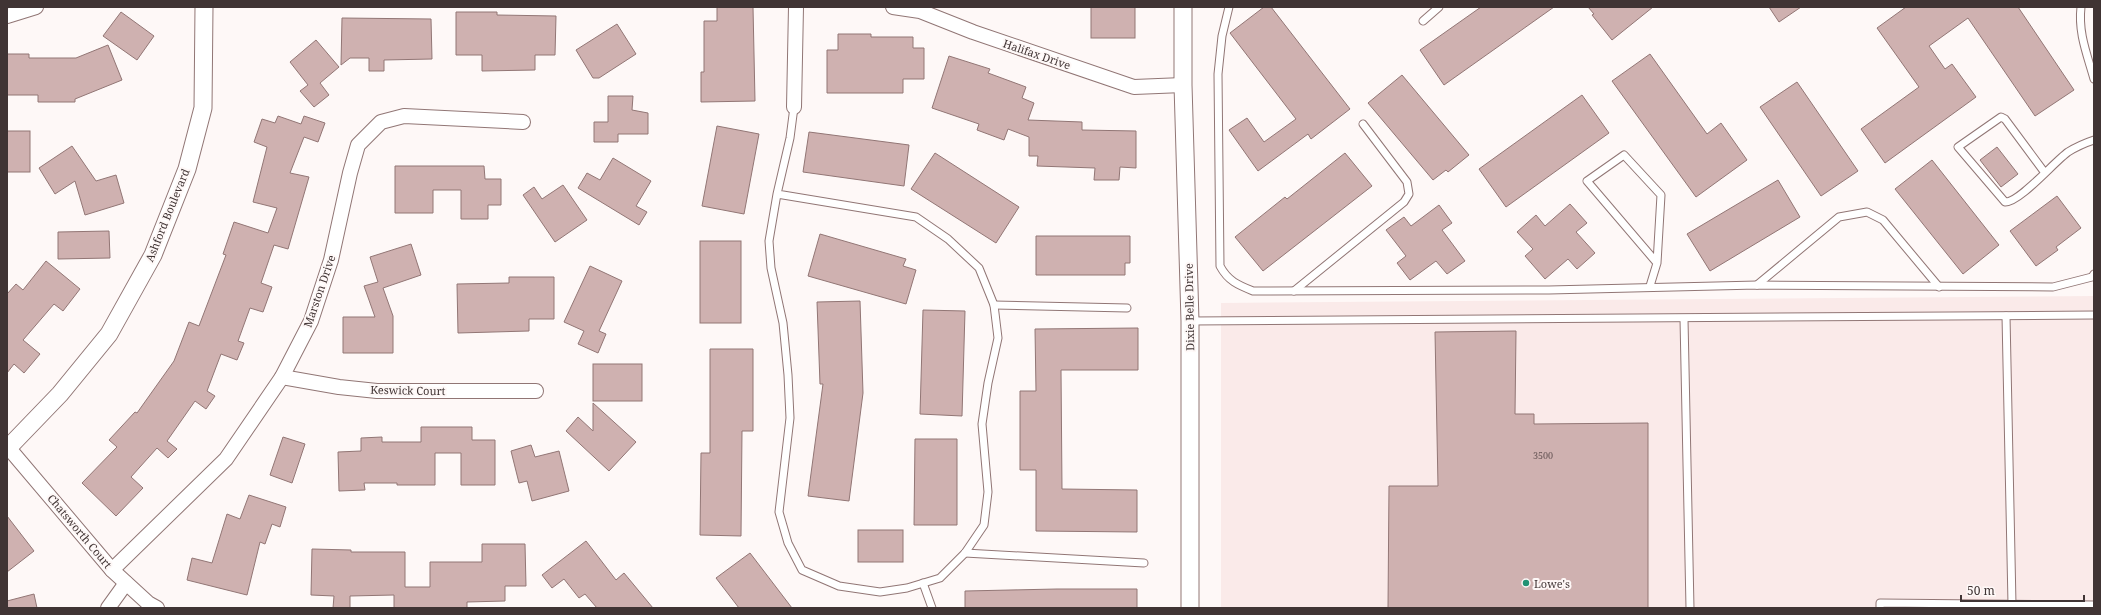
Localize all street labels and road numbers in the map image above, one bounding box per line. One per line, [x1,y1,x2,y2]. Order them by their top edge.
street label: Halifax Drive [1001,35,1073,73]
street label: Ashford Boulevard [141,166,193,264]
street label: Marston Drive [300,253,338,329]
street label: Dixie Belle Drive [1181,263,1197,351]
street label: Keswick Court [370,382,446,398]
street label: Chatsworth Court [44,491,116,571]

